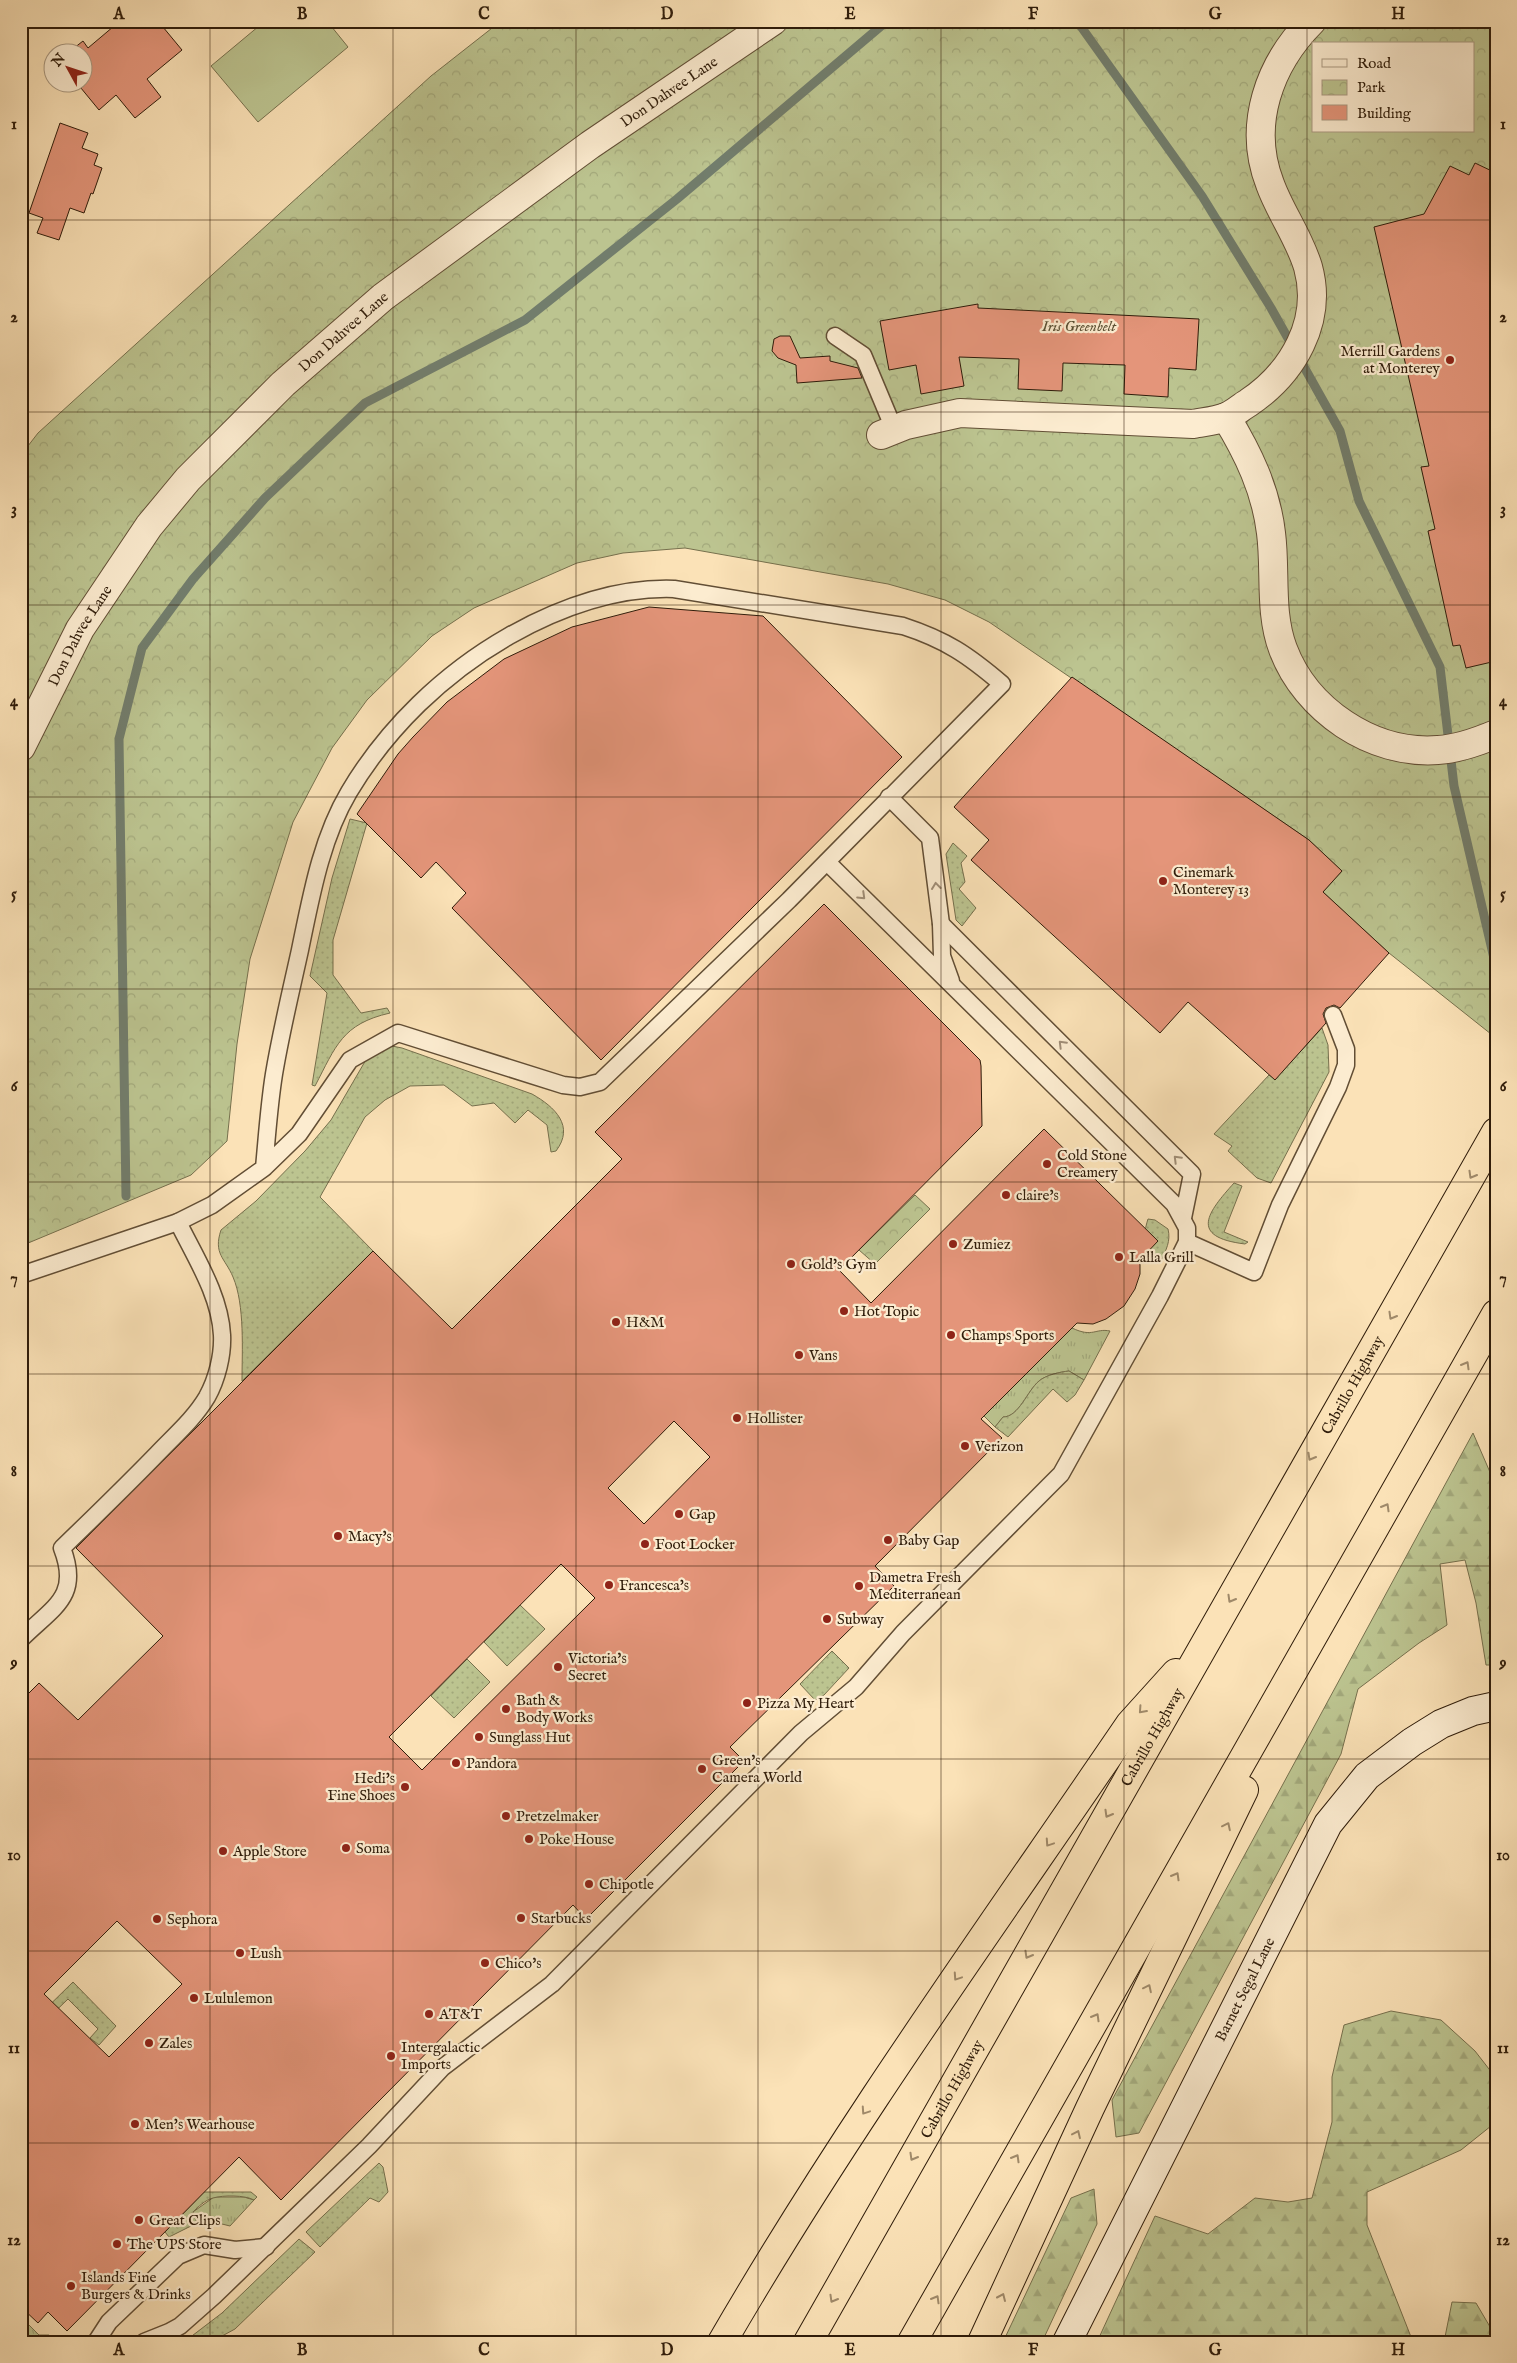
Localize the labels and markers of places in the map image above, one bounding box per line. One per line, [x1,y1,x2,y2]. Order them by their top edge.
place label: Merrill Gardens at Monterey [1341,342,1441,378]
marker: Merrill Gardens at Monterey [1444,354,1456,366]
place label: Cinemark Monterey 13 [1173,863,1249,899]
marker: Cinemark Monterey 13 [1157,875,1169,887]
place label: Cold Stone Creamery [1057,1146,1127,1182]
marker: Cold Stone Creamery [1041,1158,1053,1170]
place label: claire's [1016,1186,1059,1205]
marker: claire's [1000,1189,1012,1201]
place label: Zumiez [963,1235,1011,1254]
marker: Zumiez [947,1238,959,1250]
place label: Lalla Grill [1129,1248,1195,1267]
marker: Lalla Grill [1113,1251,1125,1263]
place label: Gold's Gym [801,1255,877,1274]
marker: Gold's Gym [785,1258,797,1270]
place label: Hot Topic [854,1302,919,1321]
marker: Hot Topic [838,1305,850,1317]
place label: H&M [626,1313,664,1332]
marker: H&M [610,1316,622,1328]
place label: Champs Sports [961,1326,1054,1345]
marker: Champs Sports [945,1329,957,1341]
place label: Vans [808,1346,838,1365]
marker: Vans [793,1349,805,1361]
place label: Hollister [747,1409,803,1428]
marker: Hollister [731,1412,743,1424]
place label: Verizon [974,1437,1023,1456]
marker: Verizon [959,1440,971,1452]
place label: Gap [689,1505,716,1524]
marker: Gap [673,1508,685,1520]
place label: Macy's [348,1527,392,1546]
marker: Macy's [332,1530,344,1542]
place label: Baby Gap [898,1531,959,1550]
marker: Baby Gap [882,1534,894,1546]
place label: Foot Locker [655,1535,735,1554]
marker: Foot Locker [639,1538,651,1550]
place label: Dametra Fresh Mediterranean [869,1568,961,1604]
place label: Francesca's [619,1576,689,1595]
marker: Francesca's [603,1579,615,1591]
marker: Dametra Fresh Mediterranean [853,1580,865,1592]
place label: Subway [837,1610,884,1629]
marker: Subway [821,1613,833,1625]
place label: Victoria's Secret [567,1649,627,1685]
marker: Victoria's Secret [552,1661,564,1673]
place label: Bath & Body Works [516,1691,593,1727]
place label: Pizza My Heart [757,1694,854,1713]
marker: Pizza My Heart [741,1697,753,1709]
marker: Bath & Body Works [500,1703,512,1715]
place label: Sunglass Hut [489,1728,571,1747]
marker: Sunglass Hut [473,1731,485,1743]
place label: Green's Camera World [712,1751,803,1787]
place label: Pandora [466,1754,518,1773]
marker: Pandora [450,1757,462,1769]
marker: Green's Camera World [696,1763,708,1775]
place label: Hedi's Fine Shoes [327,1769,395,1805]
marker: Hedi's Fine Shoes [399,1781,411,1793]
place label: Pretzelmaker [516,1807,599,1826]
marker: Pretzelmaker [500,1810,512,1822]
place label: Poke House [539,1830,614,1849]
marker: Poke House [523,1833,535,1845]
place label: Soma [356,1839,390,1858]
place label: Apple Store [232,1842,307,1861]
marker: Soma [340,1842,352,1854]
marker: Apple Store [217,1845,229,1857]
place label: Chipotle [599,1875,654,1894]
marker: Chipotle [583,1878,595,1890]
place label: Starbucks [531,1909,591,1928]
place label: Sephora [167,1910,218,1929]
marker: Starbucks [515,1912,527,1924]
marker: Sephora [151,1913,163,1925]
place label: Lush [250,1944,282,1963]
marker: Lush [234,1947,246,1959]
place label: Chico's [495,1954,542,1973]
marker: Chico's [479,1957,491,1969]
place label: Lululemon [204,1989,273,2008]
marker: Lululemon [188,1992,200,2004]
place label: AT&T [438,2005,482,2024]
marker: AT&T [423,2008,435,2020]
place label: Zales [159,2034,192,2053]
marker: Zales [143,2037,155,2049]
place label: Intergalactic Imports [401,2038,480,2074]
marker: Intergalactic Imports [385,2050,397,2062]
place label: Men's Wearhouse [145,2115,255,2134]
marker: Men's Wearhouse [129,2118,141,2130]
place label: Great Clips [149,2211,220,2230]
marker: Great Clips [133,2214,145,2226]
place label: The UPS Store [127,2235,222,2254]
marker: The UPS Store [111,2238,123,2250]
place label: Islands Fine Burgers & Drinks [81,2268,191,2304]
marker: Islands Fine Burgers & Drinks [65,2280,77,2292]

